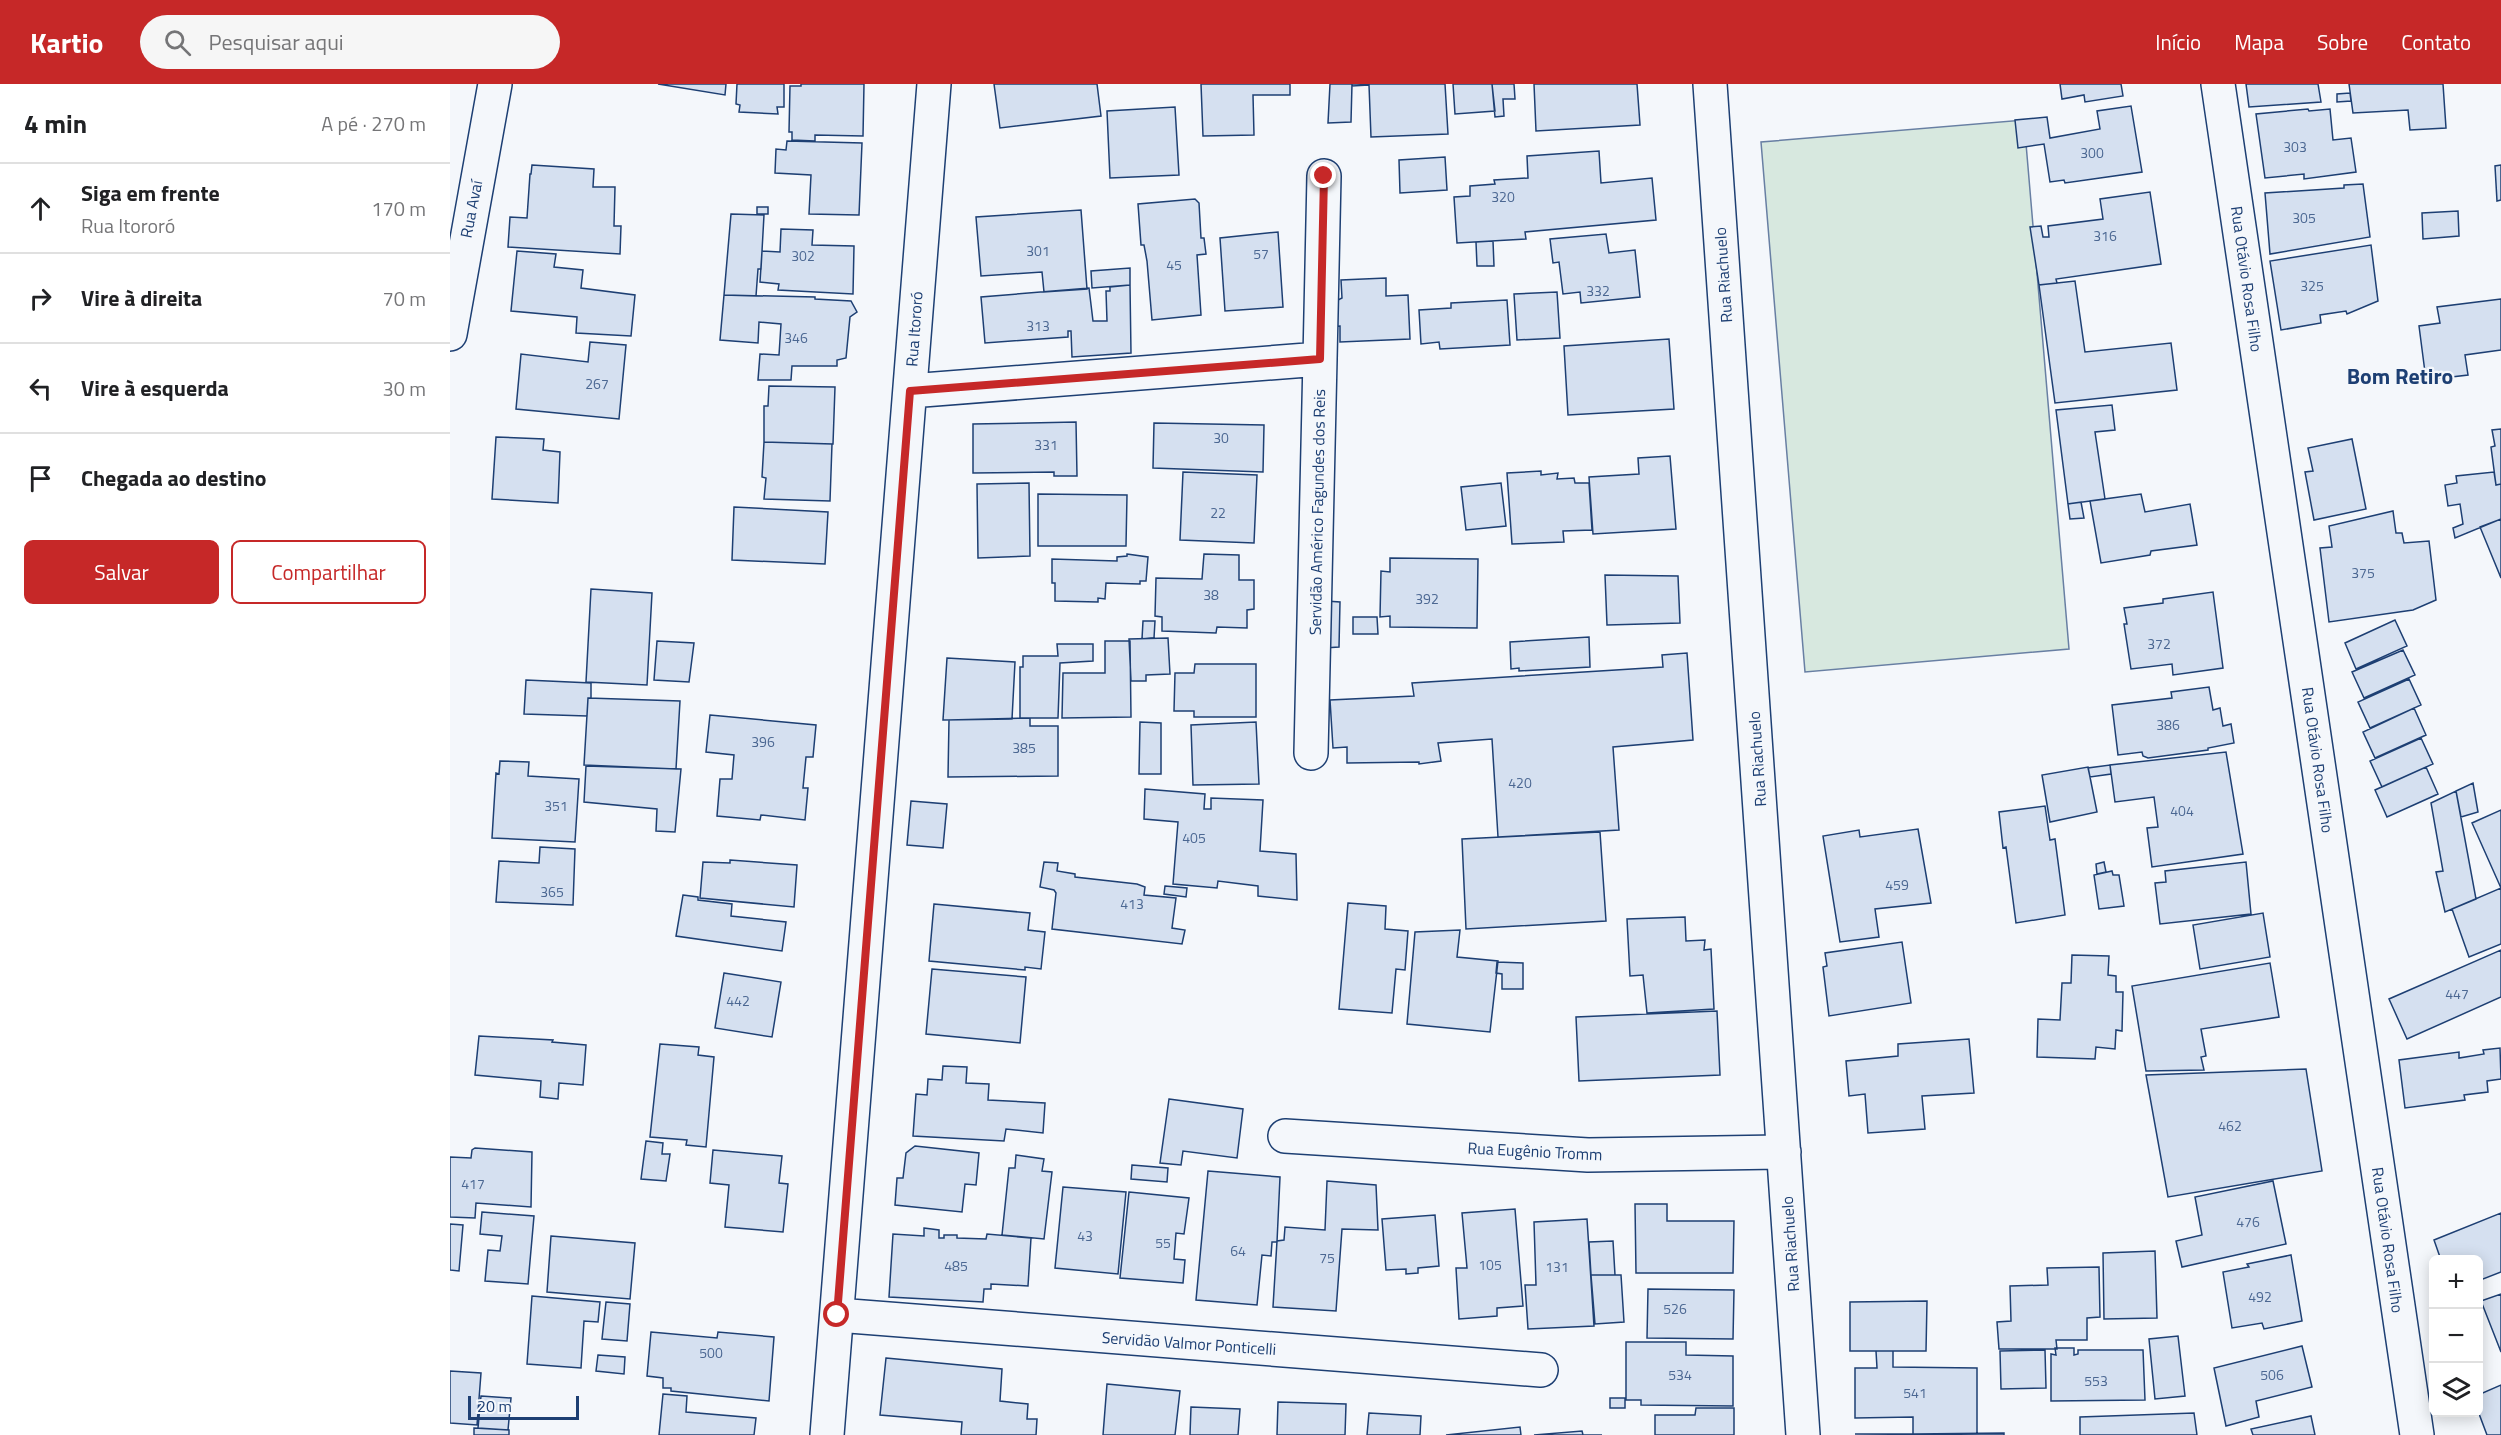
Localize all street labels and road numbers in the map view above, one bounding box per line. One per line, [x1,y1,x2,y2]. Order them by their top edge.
street label: Rua Avaí [454,177,489,240]
street label: Rua Otávio Rosa Filho [2225,205,2269,353]
street label: Rua Riachuelo [1708,227,1738,323]
street label: Rua Itororó [899,291,929,367]
street label: Servidão Américo Fagundes dos Reis [1303,389,1331,635]
street label: Rua Otávio Rosa Filho [2296,686,2340,834]
street label: Rua Riachuelo [1742,711,1772,807]
street label: Rua Eugênio Tromm [1467,1135,1603,1167]
street label: Rua Otávio Rosa Filho [2366,1166,2410,1314]
street label: Rua Riachuelo [1775,1196,1805,1292]
street label: Servidão Valmor Ponticelli [1101,1325,1277,1361]

